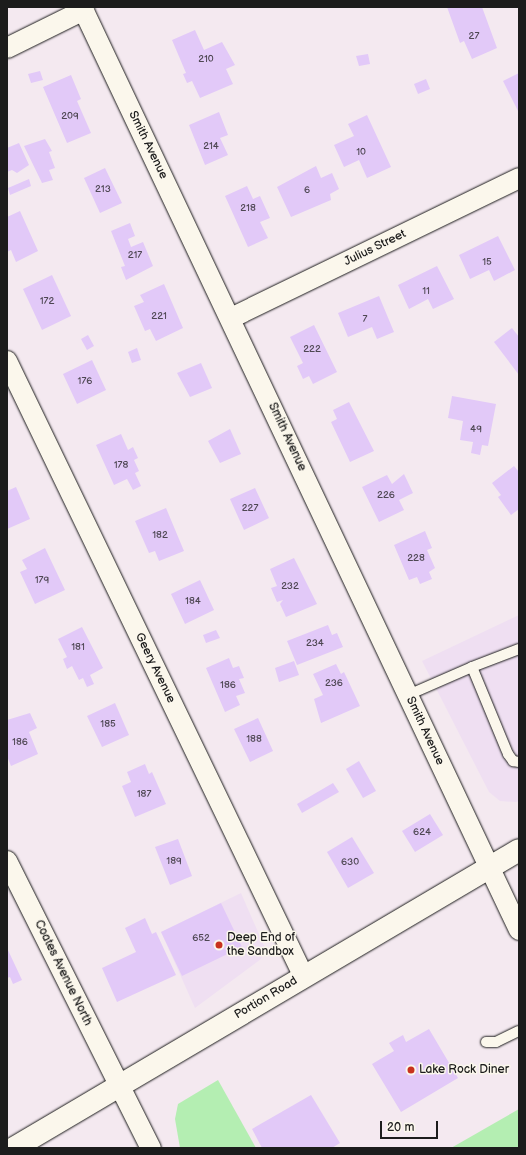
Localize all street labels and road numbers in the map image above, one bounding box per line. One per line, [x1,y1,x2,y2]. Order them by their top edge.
street label: Smith Avenue [125,109,171,181]
street label: Julius Street [342,227,408,269]
street label: Smith Avenue [265,401,309,473]
street label: Geery Avenue [132,630,178,706]
street label: Smith Avenue [403,695,447,767]
street label: Coates Avenue North [31,918,95,1028]
street label: Portion Road [232,974,300,1022]

